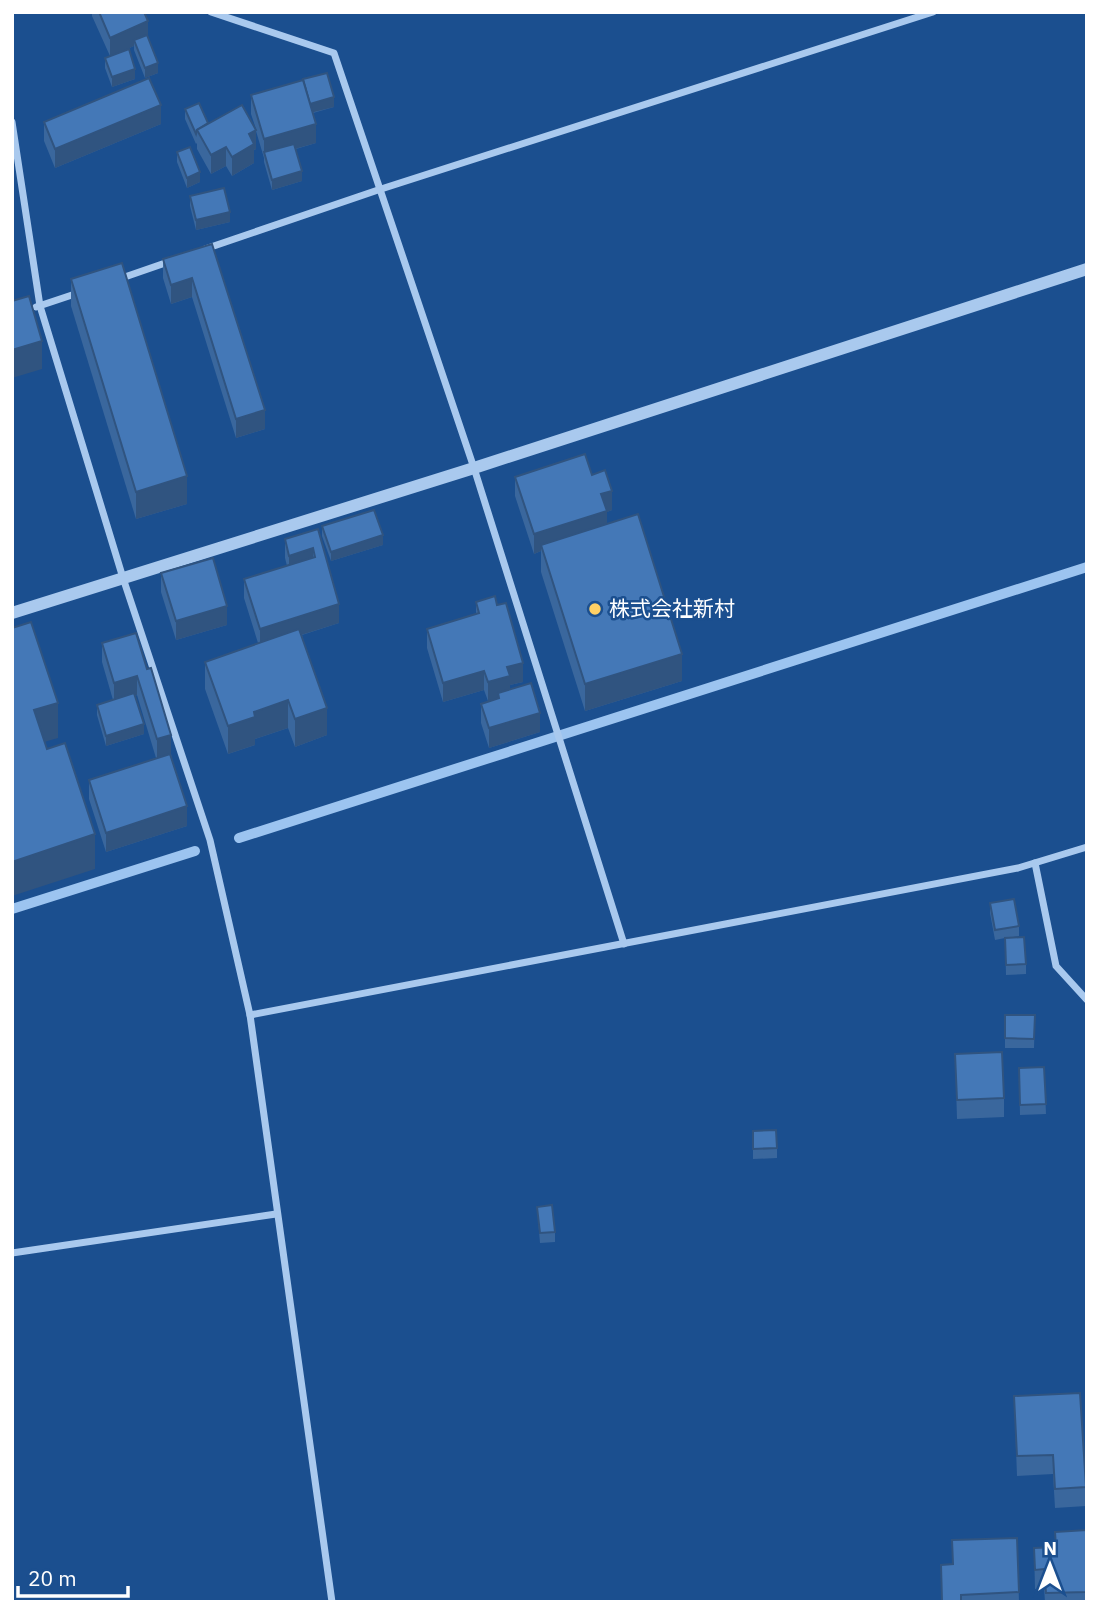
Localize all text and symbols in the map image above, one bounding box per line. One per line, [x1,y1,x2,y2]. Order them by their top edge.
place label: 株式会社新村 [609,594,735,622]
marker: 株式会社新村 [587,601,603,617]
north arrow [1015,1530,1085,1600]
text: N [1043,1536,1057,1560]
scale bar [18,1554,128,1598]
text: 20 m [28,1564,77,1592]

